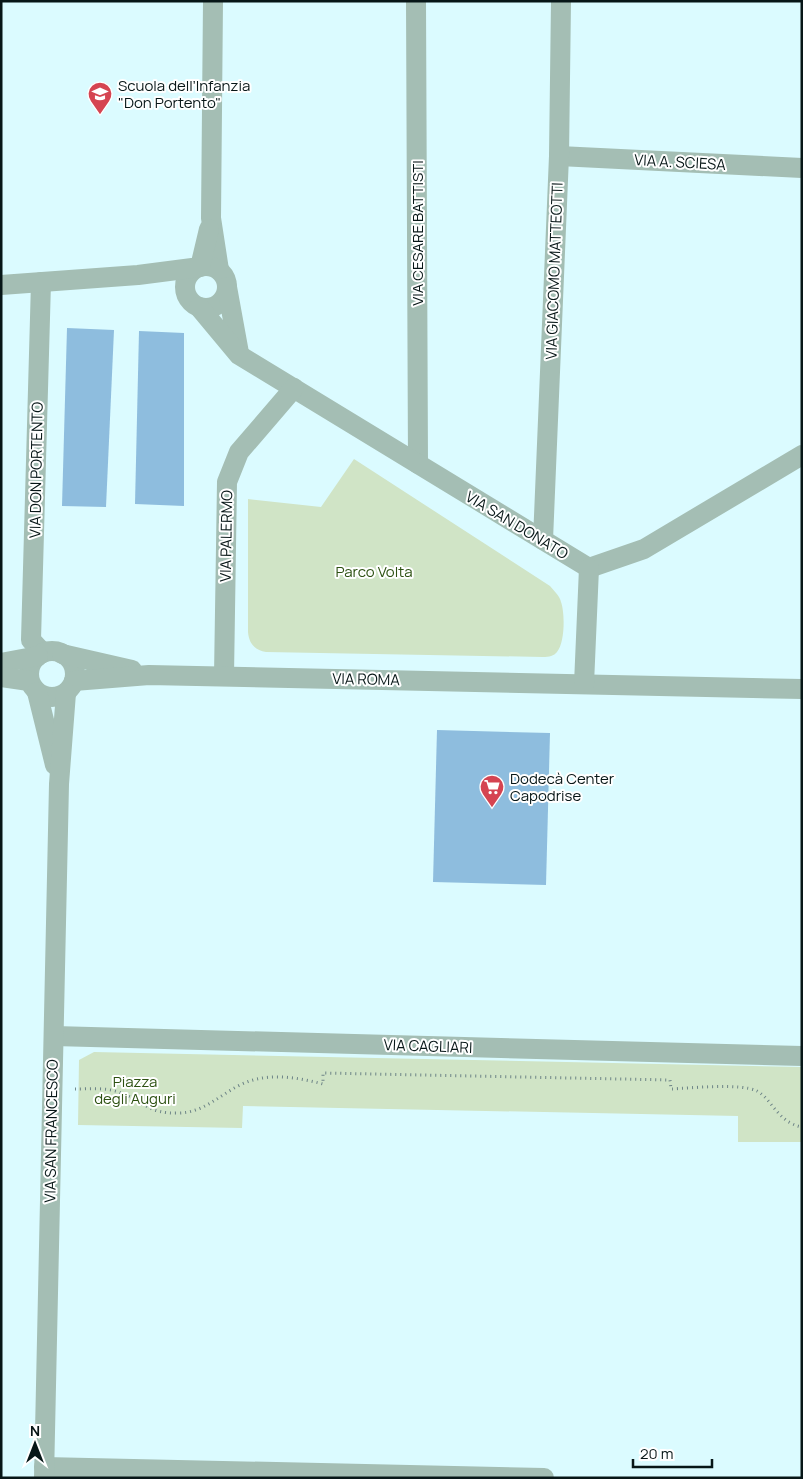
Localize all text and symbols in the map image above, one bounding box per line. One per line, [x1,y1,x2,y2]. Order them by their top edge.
place label: Scuola dell’Infanzia "Don Portento" [118,75,250,113]
school or university icon: Scuola dell’Infanzia "Don Portento" [87,81,113,115]
street label: VIA A. SCIESA [634,149,727,175]
street label: VIA CESARE BATTISTI [407,160,428,306]
street label: VIA GIACOMO MATTEOTTI [540,182,568,360]
street label: VIA DON PORTENTO [24,402,48,538]
street label: VIA SAN DONATO [462,486,573,564]
street label: VIA PALERMO [215,490,237,582]
park label: Parco Volta [335,561,413,582]
street label: VIA ROMA [332,668,400,690]
place label: Dodecà Center Capodrise [510,768,615,806]
supermarket icon: Dodecà Center Capodrise [479,774,505,808]
street label: VIA CAGLIARI [383,1034,473,1058]
street label: VIA SAN FRANCESCO [39,1059,63,1203]
park label: Piazza degli Auguri [94,1071,176,1109]
north arrow [10,1419,60,1469]
text: N [30,1421,40,1440]
scale bar [633,1436,712,1468]
text: 20 m [640,1443,673,1464]

